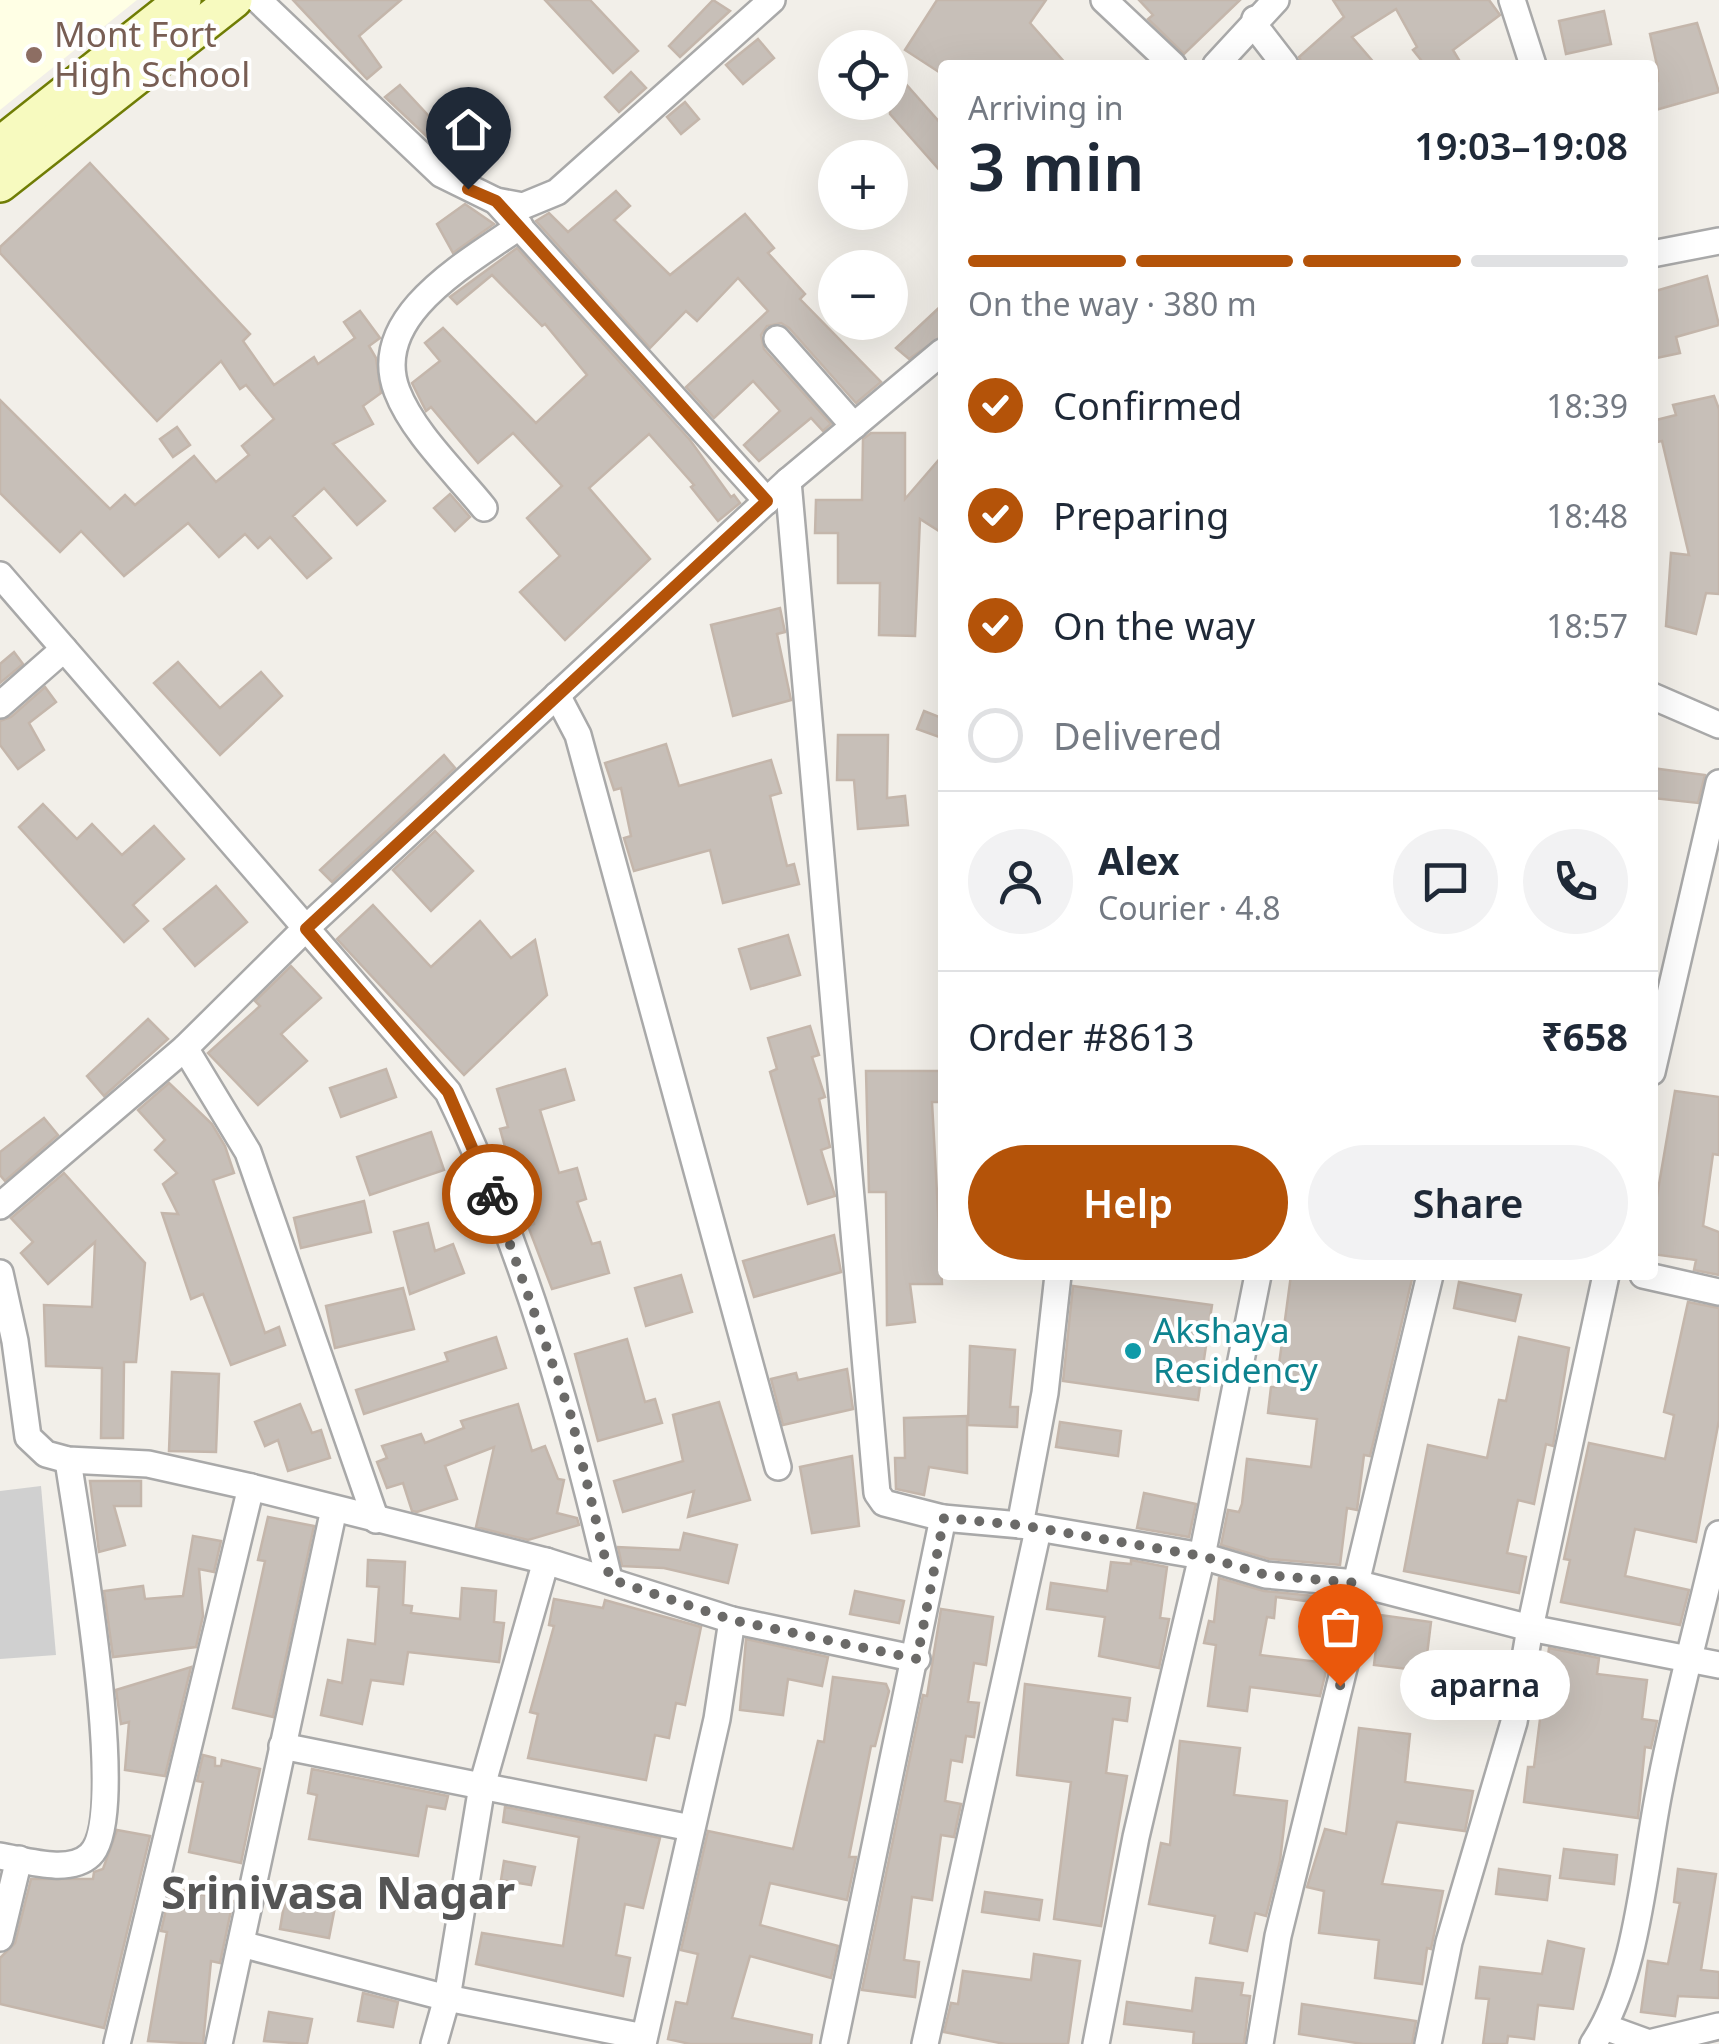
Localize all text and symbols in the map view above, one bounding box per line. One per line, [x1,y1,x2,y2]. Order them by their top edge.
place label: Mont Fort High School [54,10,250,97]
map controls [818,30,908,340]
button: locate [818,30,908,120]
marker: Mont Fort High School [23,44,45,66]
text: Arriving in [968,86,1123,129]
pin [426,87,511,190]
icon: home [441,102,496,157]
text: 19:03–19:08 [1414,119,1628,171]
text: 3 min [968,122,1144,210]
button: + [818,140,908,230]
button: − [818,250,908,340]
text: On the way · 380 m [968,282,1257,325]
icon: check [968,378,1023,433]
text: Confirmed [1053,379,1242,431]
text: 18:39 [1546,384,1628,427]
icon: check [968,488,1023,543]
text: Preparing [1053,489,1229,541]
text: 18:48 [1546,494,1628,537]
icon: check [968,598,1023,653]
text: On the way [1053,599,1255,651]
text: 18:57 [1546,604,1628,647]
text: Delivered [1053,709,1222,761]
button: person [968,829,1073,934]
button: chat [1393,829,1498,934]
button: phone [1523,829,1628,934]
text: Alex [1098,834,1180,886]
text: Courier · 4.8 [1098,886,1281,929]
text: Order #8613 [968,1010,1194,1062]
text: ₹658 [1541,1010,1628,1062]
courier [442,1144,542,1244]
button: Help [968,1145,1288,1260]
button: Share [1308,1145,1628,1260]
icon: bike [465,1167,520,1222]
place label: Akshaya Residency [1153,1306,1318,1393]
marker: Akshaya Residency [1122,1340,1144,1362]
pin [1298,1584,1383,1687]
icon: bag [1313,1599,1368,1654]
callout: aparna [1400,1651,1570,1721]
text: aparna [1430,1663,1540,1706]
district label: Srinivasa Nagar [161,1861,515,1922]

